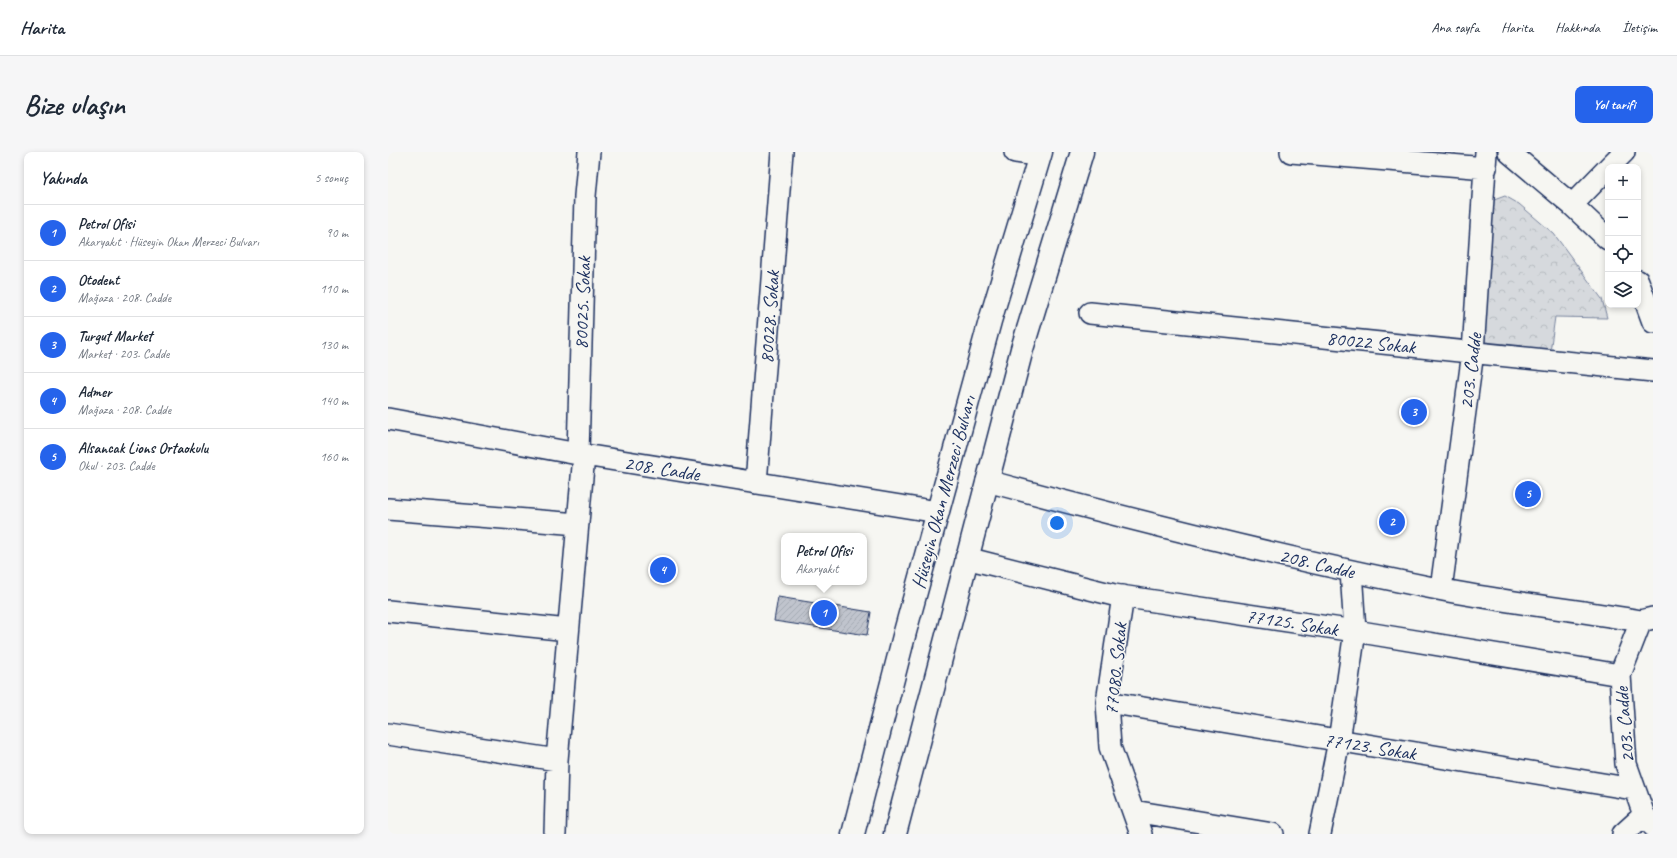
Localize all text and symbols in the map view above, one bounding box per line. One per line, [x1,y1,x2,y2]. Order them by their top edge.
text: Harita [20,16,64,40]
text: Ana sayfa [1432,19,1479,36]
text: Harita [1501,19,1533,36]
text: Hakkında [1555,19,1600,36]
text: İletişim [1622,19,1657,36]
button: Yol tarifi [1575,86,1653,123]
text: Bize ulaşın [24,87,125,122]
map controls [1605,164,1641,308]
button: + [1605,164,1641,200]
text: Yakında [40,168,87,189]
text: 5 sonuç [315,170,348,186]
button: − [1605,200,1641,236]
text: Petrol Ofisi [78,215,134,234]
text: 1 [50,225,56,241]
text: 90 m [326,225,348,241]
text: Akaryakıt · Hüseyin Okan Merzeci Bulvarı [78,234,259,250]
button: locate [1605,236,1641,272]
street label: 80025. Sokak [568,254,597,350]
street label: 80028. Sokak [754,268,785,364]
text: Otodent [78,271,119,290]
button: layers [1605,272,1641,308]
text: 2 [50,281,56,297]
text: 110 m [320,281,348,297]
text: Mağaza · 208. Cadde [78,290,171,306]
street label: 80022 Sokak [1325,325,1418,360]
text: Turgut Market [78,327,152,346]
street label: 203. Cadde [1453,330,1488,410]
text: 3 [50,337,56,353]
text: 130 m [320,337,348,353]
text: Market · 203. Cadde [78,346,169,362]
text: Admer [78,383,111,402]
street label: Hüseyin Okan Merzeci Bulvarı [906,392,982,592]
text: 4 [50,393,56,409]
text: 140 m [320,393,348,409]
pin: 3 [1401,397,1427,427]
text: Mağaza · 208. Cadde [78,402,171,418]
text: Alsancak Lions Ortaokulu [78,439,208,458]
text: 5 [50,449,56,465]
text: 160 m [320,449,348,465]
street label: 208. Cadde [622,450,703,487]
text: Okul · 203. Cadde [78,458,155,474]
pin: 5 [1515,479,1541,509]
pin: 2 [1379,507,1405,537]
your location [1047,513,1067,533]
popup [781,533,867,585]
text: Petrol Ofisi [796,542,852,561]
street label: 208. Cadde [1277,543,1358,585]
pin: 4 [650,555,676,585]
text: Akaryakıt [796,561,839,577]
pin: 1 [811,598,837,628]
street label: 77125. Sokak [1244,603,1341,642]
street label: 77080. Sokak [1098,620,1133,717]
street label: 203. Cadde [1609,684,1640,764]
street label: 77123. Sokak [1322,727,1419,766]

